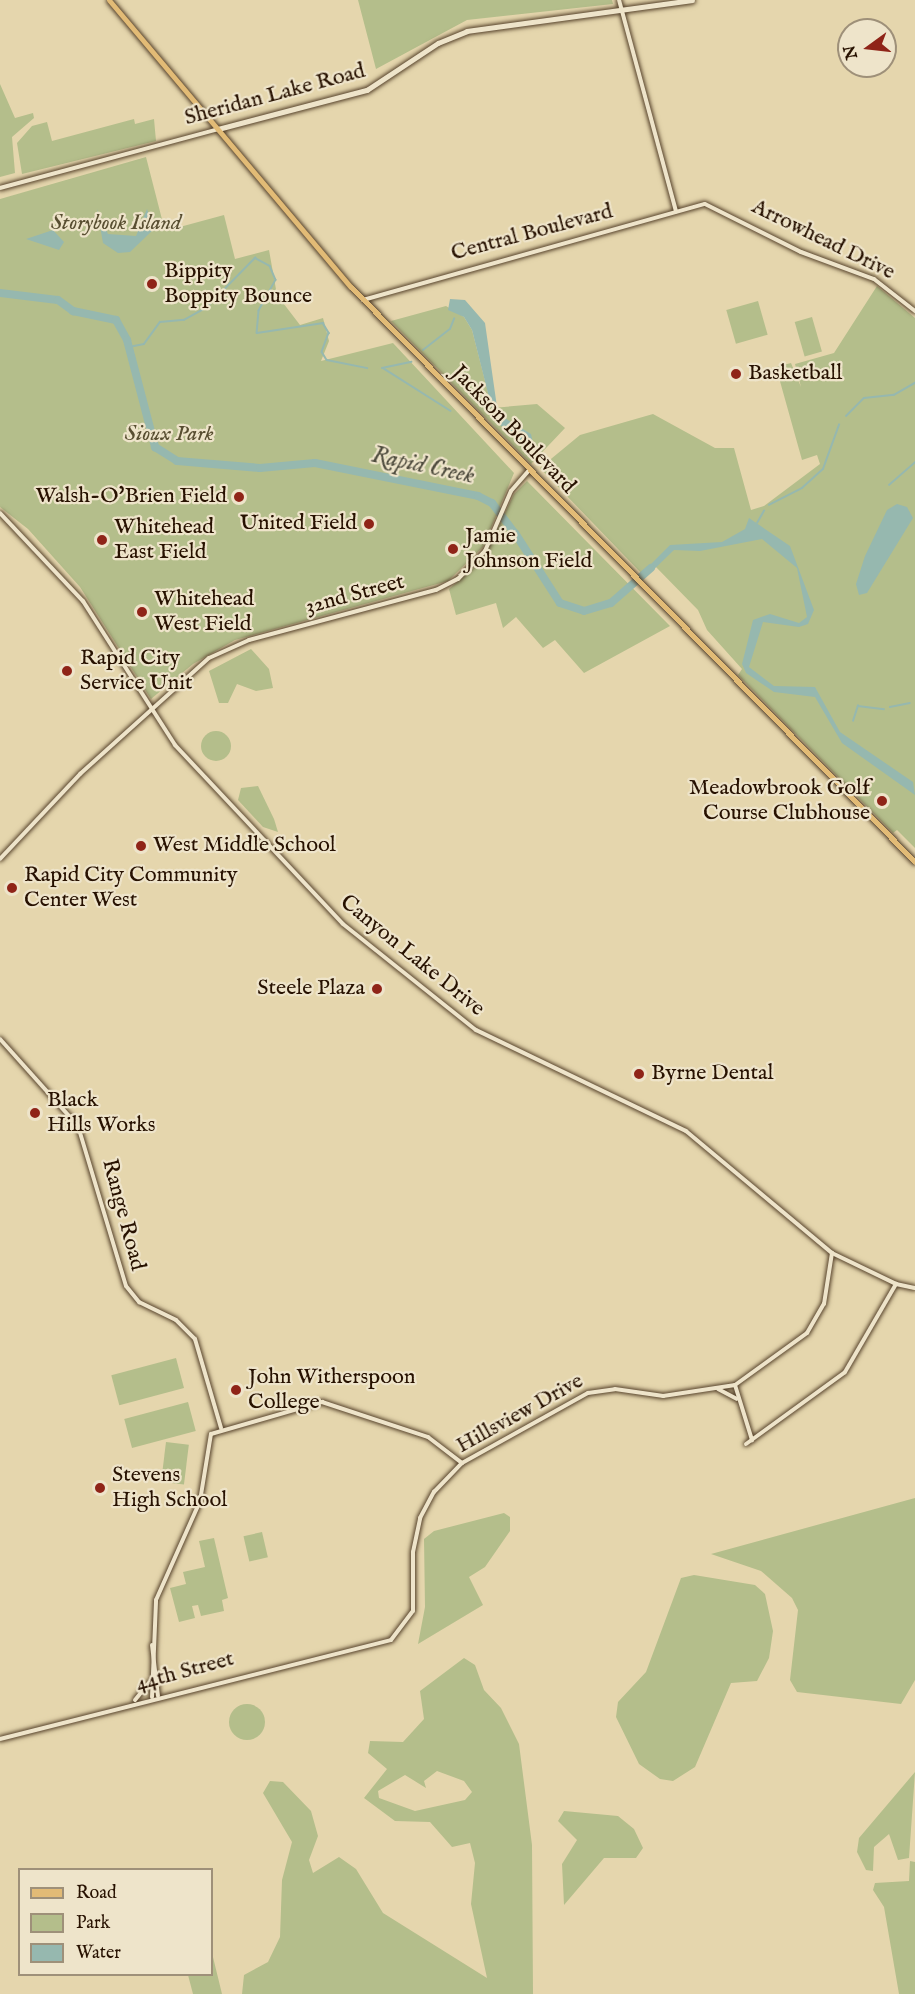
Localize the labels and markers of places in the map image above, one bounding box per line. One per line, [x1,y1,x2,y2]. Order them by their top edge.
place label: Bippity Boppity Bounce [164,258,312,310]
marker: Bippity Boppity Bounce [145,277,159,291]
place label: Basketball [748,361,842,387]
marker: Basketball [729,367,743,381]
place label: Walsh-O'Brien Field [35,484,227,510]
marker: Walsh-O'Brien Field [232,490,246,504]
place label: United Field [240,511,357,537]
place label: Whitehead East Field [114,514,214,566]
marker: United Field [362,517,376,531]
place label: Jamie Johnson Field [465,523,592,574]
marker: Whitehead East Field [95,533,109,547]
marker: Jamie Johnson Field [446,542,460,556]
place label: Whitehead West Field [154,586,254,638]
marker: Whitehead West Field [135,605,149,619]
place label: Rapid City Service Unit [80,645,193,696]
marker: Rapid City Service Unit [58,662,76,680]
place label: Meadowbrook Golf Course Clubhouse [689,775,870,826]
marker: Meadowbrook Golf Course Clubhouse [875,794,889,808]
place label: West Middle School [153,833,336,859]
marker: West Middle School [134,839,148,853]
place label: Rapid City Community Center West [24,862,238,914]
marker: Rapid City Community Center West [5,881,19,895]
place label: Steele Plaza [257,976,365,1002]
marker: Steele Plaza [370,982,384,996]
place label: Byrne Dental [651,1061,774,1087]
marker: Byrne Dental [632,1067,646,1081]
place label: Black Hills Works [47,1087,155,1138]
marker: Black Hills Works [28,1106,42,1120]
place label: John Witherspoon College [248,1364,416,1416]
marker: John Witherspoon College [229,1383,243,1397]
place label: Stevens High School [112,1462,227,1514]
marker: Stevens High School [93,1481,107,1495]

